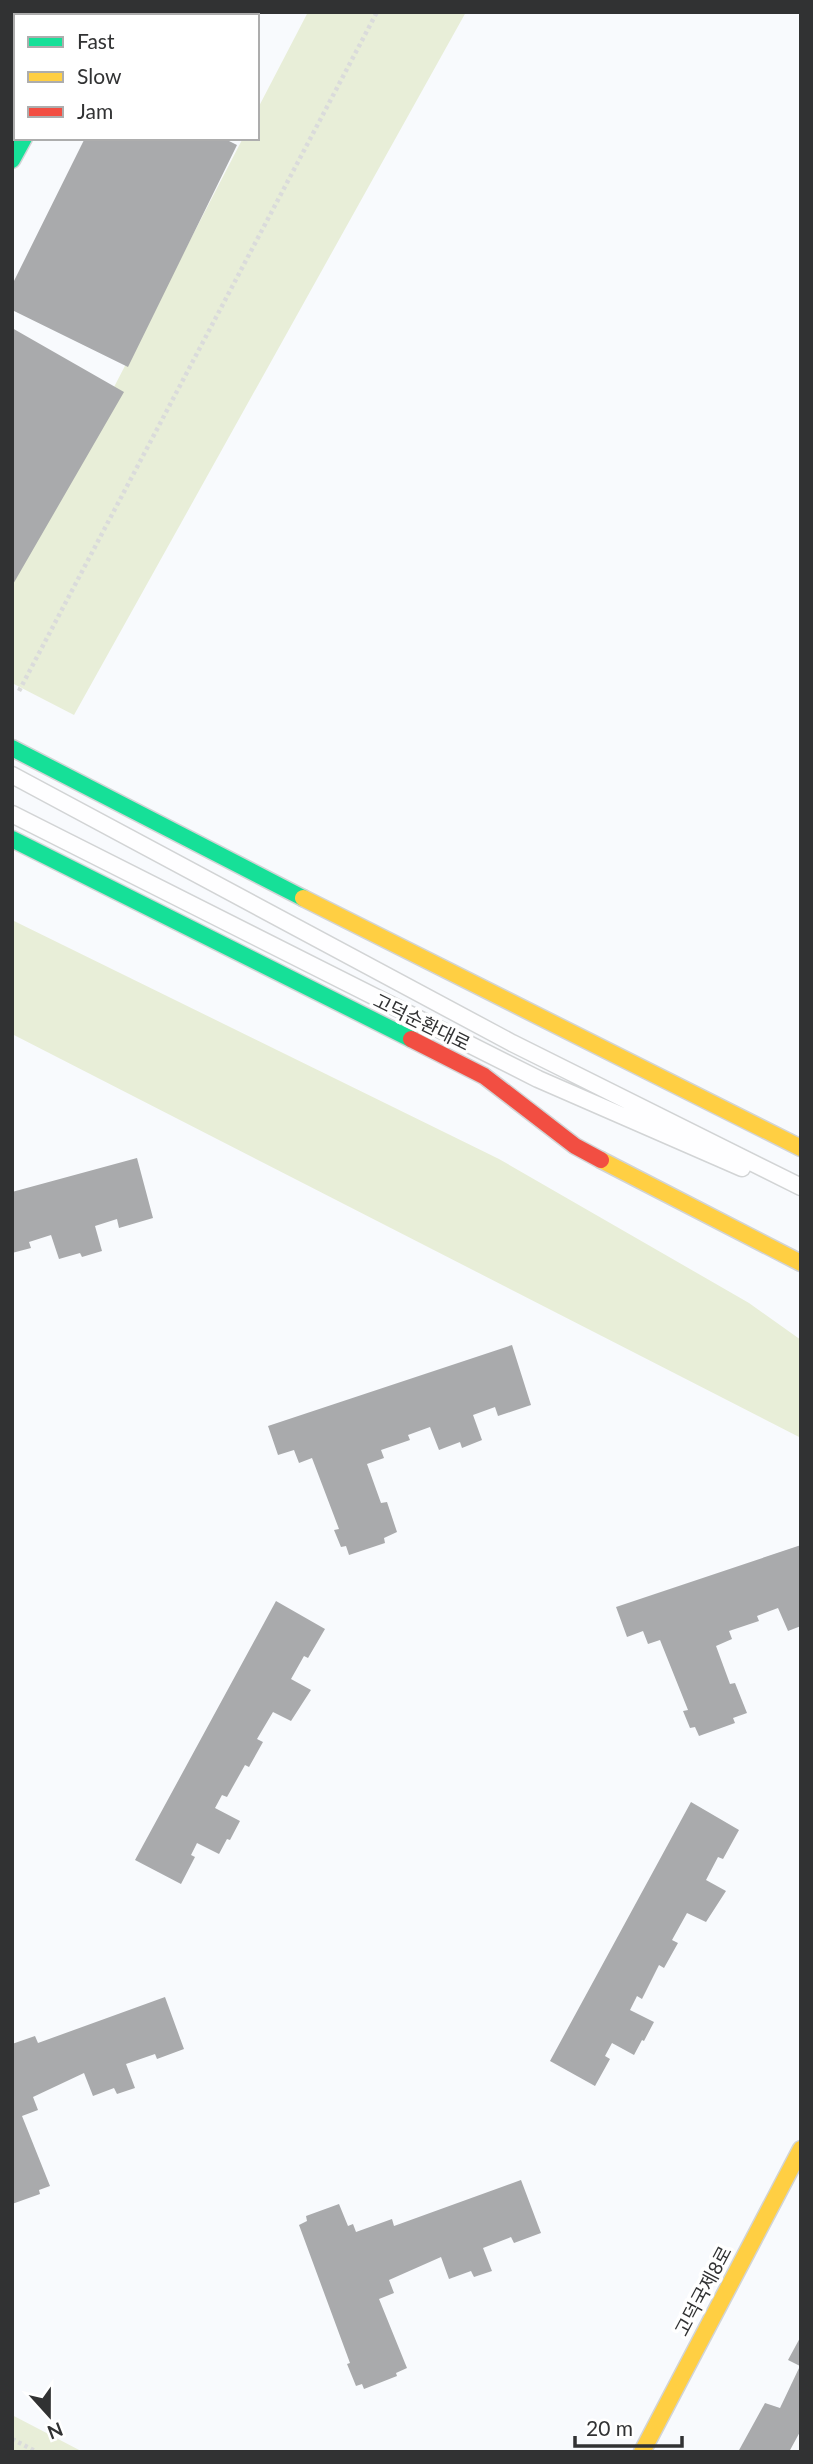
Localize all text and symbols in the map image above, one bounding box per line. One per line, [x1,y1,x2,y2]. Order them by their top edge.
legend [14,14,259,140]
text: Fast [77,28,115,53]
text: Slow [77,63,122,88]
text: Jam [77,98,113,123]
street label: 고덕순환대로 [370,988,474,1055]
street label: 고덕국제8로 [669,2242,736,2340]
north arrow [14,2380,84,2450]
scale bar [575,2404,682,2448]
text: 20 m [586,2415,633,2440]
text: N [44,2418,66,2445]

